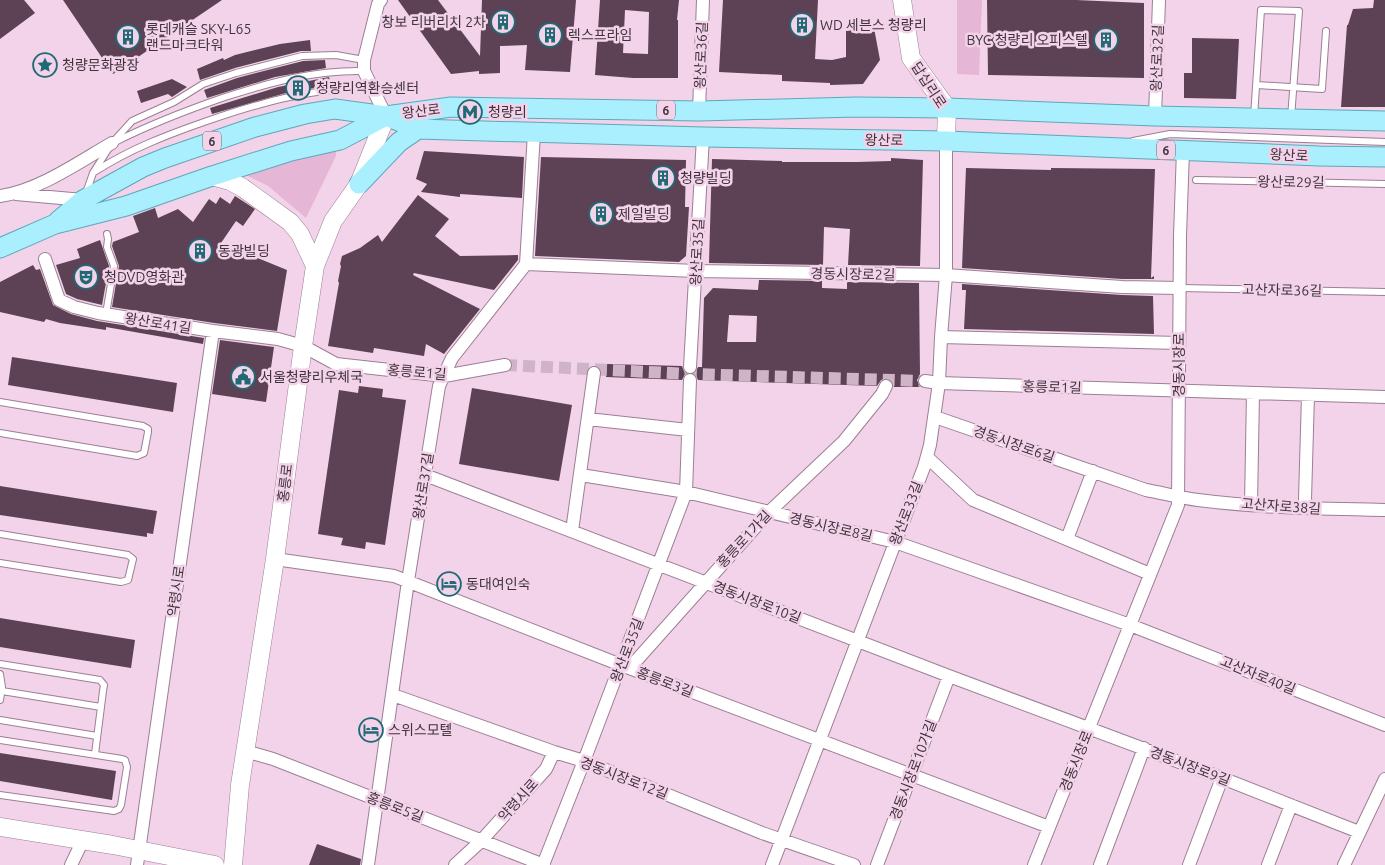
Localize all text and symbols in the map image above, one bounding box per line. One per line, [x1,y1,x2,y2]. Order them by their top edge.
building icon: 창보 리버리치 2차 [490,9,516,35]
building icon: WD 세븐스 청량리 [789,12,815,38]
place label: 창보 리버리치 2차 [382,14,486,30]
place label: WD 세븐스 청량리 [820,17,927,33]
place label: 롯데캐슬 SKY-L65 랜드마크타워 [146,21,251,53]
street label: 왕산로36길 [692,21,710,89]
building icon: 렉스프라임 [537,22,563,48]
building icon: 롯데캐슬 SKY-L65 랜드마크타워 [115,24,141,50]
street label: 왕산로32길 [1148,24,1166,92]
place label: 렉스프라임 [568,27,632,43]
building icon: BYC 청량리 오피스텔 [1093,27,1119,53]
place label: BYC 청량리 오피스텔 [967,32,1088,48]
place icon: 청량문화광장 [32,52,58,78]
place label: 청량문화광장 [62,57,139,73]
street label: 답십리로 [908,59,950,111]
building icon: 청량리역환승센터 [285,75,311,101]
place label: 청량리역환승센터 [316,80,419,96]
metro station icon: 청량리 [457,99,483,125]
road number: 6 [657,100,675,120]
street label: 왕산로 [401,101,441,121]
place label: 청량리 [488,104,527,120]
road number: 6 [203,132,221,150]
street label: 왕산로 [865,132,904,148]
road number: 6 [1157,140,1175,160]
street label: 왕산로 [1269,146,1309,164]
building icon: 청량빌딩 [650,165,676,191]
place label: 청량빌딩 [680,170,732,186]
street label: 왕산로29길 [1257,173,1325,191]
building icon: 제일빌딩 [588,201,614,227]
place label: 제일빌딩 [618,206,670,222]
street label: 왕산로35길 [687,218,707,286]
building icon: 동광빌딩 [187,238,213,264]
place label: 동광빌딩 [218,243,270,259]
theatre icon: 청DVD영화관 [73,264,99,290]
street label: 경동시장로2길 [810,265,896,283]
place label: 청DVD영화관 [104,269,184,285]
street label: 고산자로36길 [1242,281,1322,299]
street label: 왕산로41길 [124,310,192,336]
street label: 경동시장로 [1171,333,1187,397]
street label: 홍릉로1길 [387,361,447,383]
public building icon: 서울청량리우체국 [230,364,256,390]
place label: 서울청량리우체국 [260,369,363,385]
street label: 홍릉로1길 [1022,378,1082,396]
street label: 경동시장로6길 [971,423,1057,465]
street label: 왕산로37길 [410,452,436,520]
street label: 홍릉로 [275,463,295,503]
street label: 왕산로33길 [886,479,926,547]
street label: 고산자로38길 [1240,495,1322,517]
street label: 홍릉로1가길 [713,507,775,571]
street label: 경동시장로8길 [788,510,874,544]
street label: 약령시로 [164,564,188,618]
hotel icon: 동대여인숙 [436,571,462,597]
place label: 동대여인숙 [466,576,531,592]
street label: 경동시장로10길 [711,578,803,626]
street label: 왕산로35길 [607,616,647,684]
street label: 고산자로40길 [1218,653,1298,697]
street label: 홍릉로3길 [634,664,696,700]
hotel icon: 스위스모텔 [358,717,384,743]
street label: 경동시장로10가길 [887,718,939,822]
place label: 스위스모텔 [388,722,452,738]
street label: 경동시장로 [1057,728,1096,794]
street label: 경동시장로9길 [1147,743,1233,789]
street label: 경동시장로12길 [578,754,670,802]
street label: 약령시로 [495,775,541,825]
street label: 홍릉로5길 [364,789,426,825]

